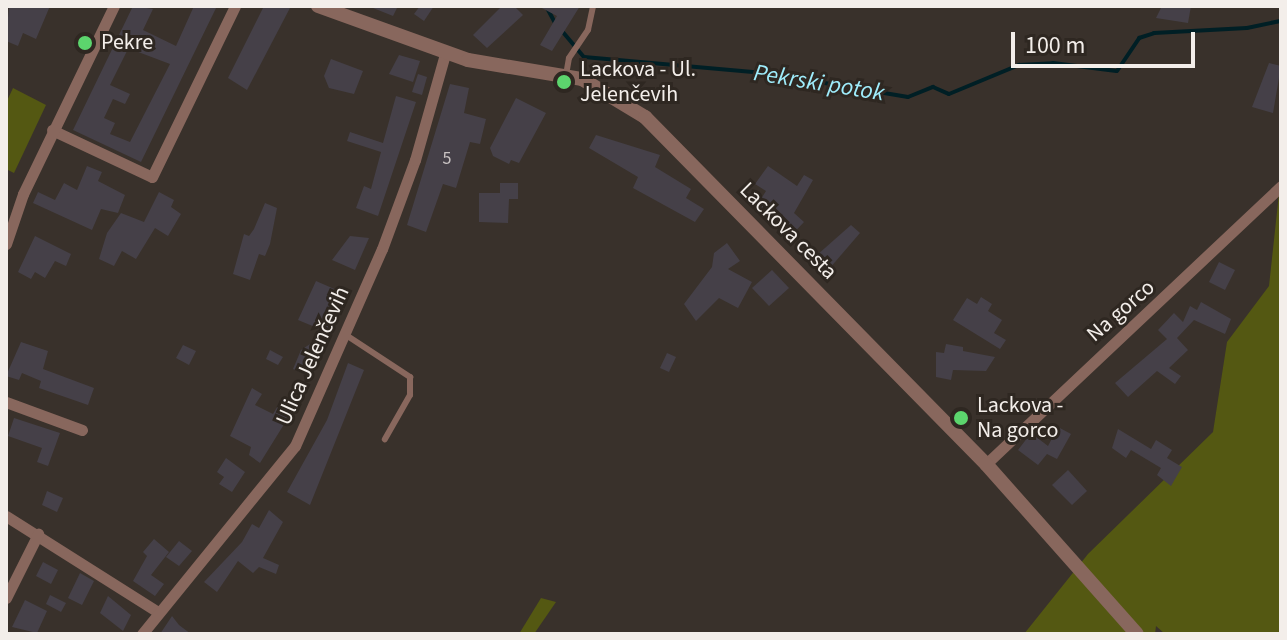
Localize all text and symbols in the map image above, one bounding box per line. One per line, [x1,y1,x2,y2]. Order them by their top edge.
scale bar [1015,16,1199,66]
text: 100 m [1025,28,1085,63]
place label: Pekre [101,30,153,56]
marker: Pekre [76,34,94,52]
place label: Lackova - Ul. Jelenčevih [580,56,696,108]
water label: Pekrski potok [752,58,886,108]
marker: Lackova - Ul. Jelenčevih [555,73,573,91]
house number: 5 [443,148,451,170]
street label: Lackova cesta [734,177,842,285]
street label: Na gorco [1082,274,1160,348]
street label: Ulica Jelenčevih [271,283,355,429]
place label: Lackova - Na gorco [977,392,1063,444]
marker: Lackova - Na gorco [952,409,970,427]

